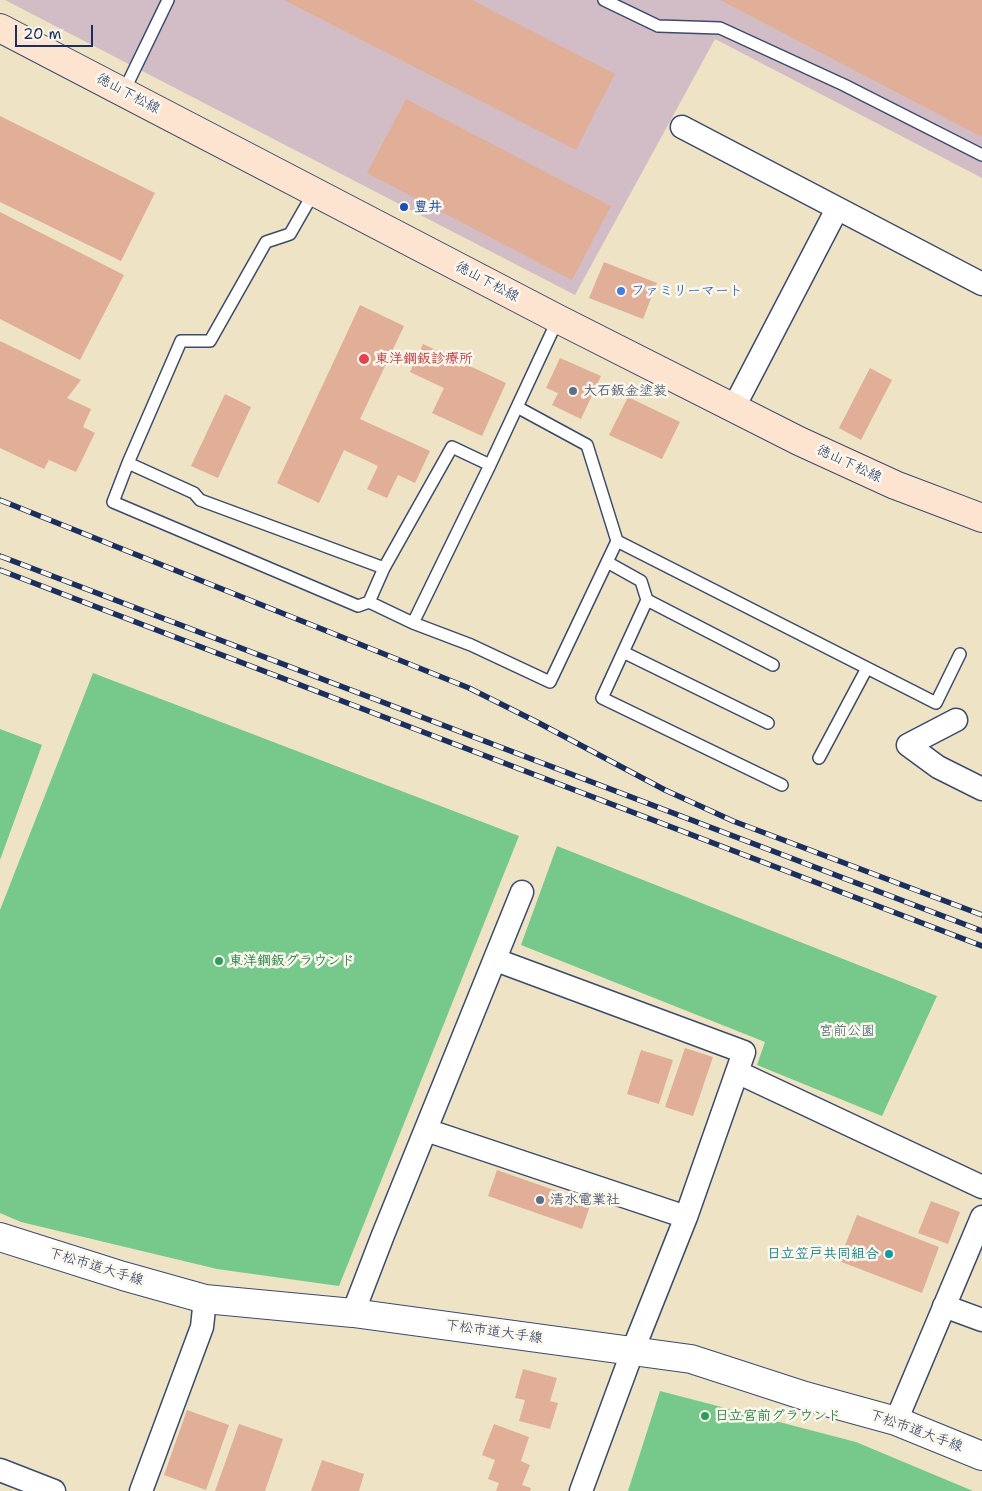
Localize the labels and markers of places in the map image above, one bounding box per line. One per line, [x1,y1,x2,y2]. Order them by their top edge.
place label: 豊井 [414,199,442,215]
marker: 豊井 [398,201,410,213]
place label: ファミリーマート [631,283,743,299]
marker: ファミリーマート [615,285,627,297]
place label: 東洋鋼鈑診療所 [375,351,473,367]
marker: 東洋鋼鈑診療所 [357,352,371,366]
place label: 大石鈑金塗装 [583,383,667,399]
marker: 大石鈑金塗装 [567,385,579,397]
place label: 東洋鋼鈑グラウンド [229,953,355,969]
marker: 東洋鋼鈑グラウンド [213,955,225,967]
place label: 清水電業社 [550,1192,620,1208]
marker: 清水電業社 [534,1194,546,1206]
place label: 日立笠戸共同組合 [767,1246,879,1262]
marker: 日立笠戸共同組合 [883,1248,895,1260]
place label: 日立宮前グラウンド [715,1408,841,1424]
marker: 日立宮前グラウンド [699,1410,711,1422]

